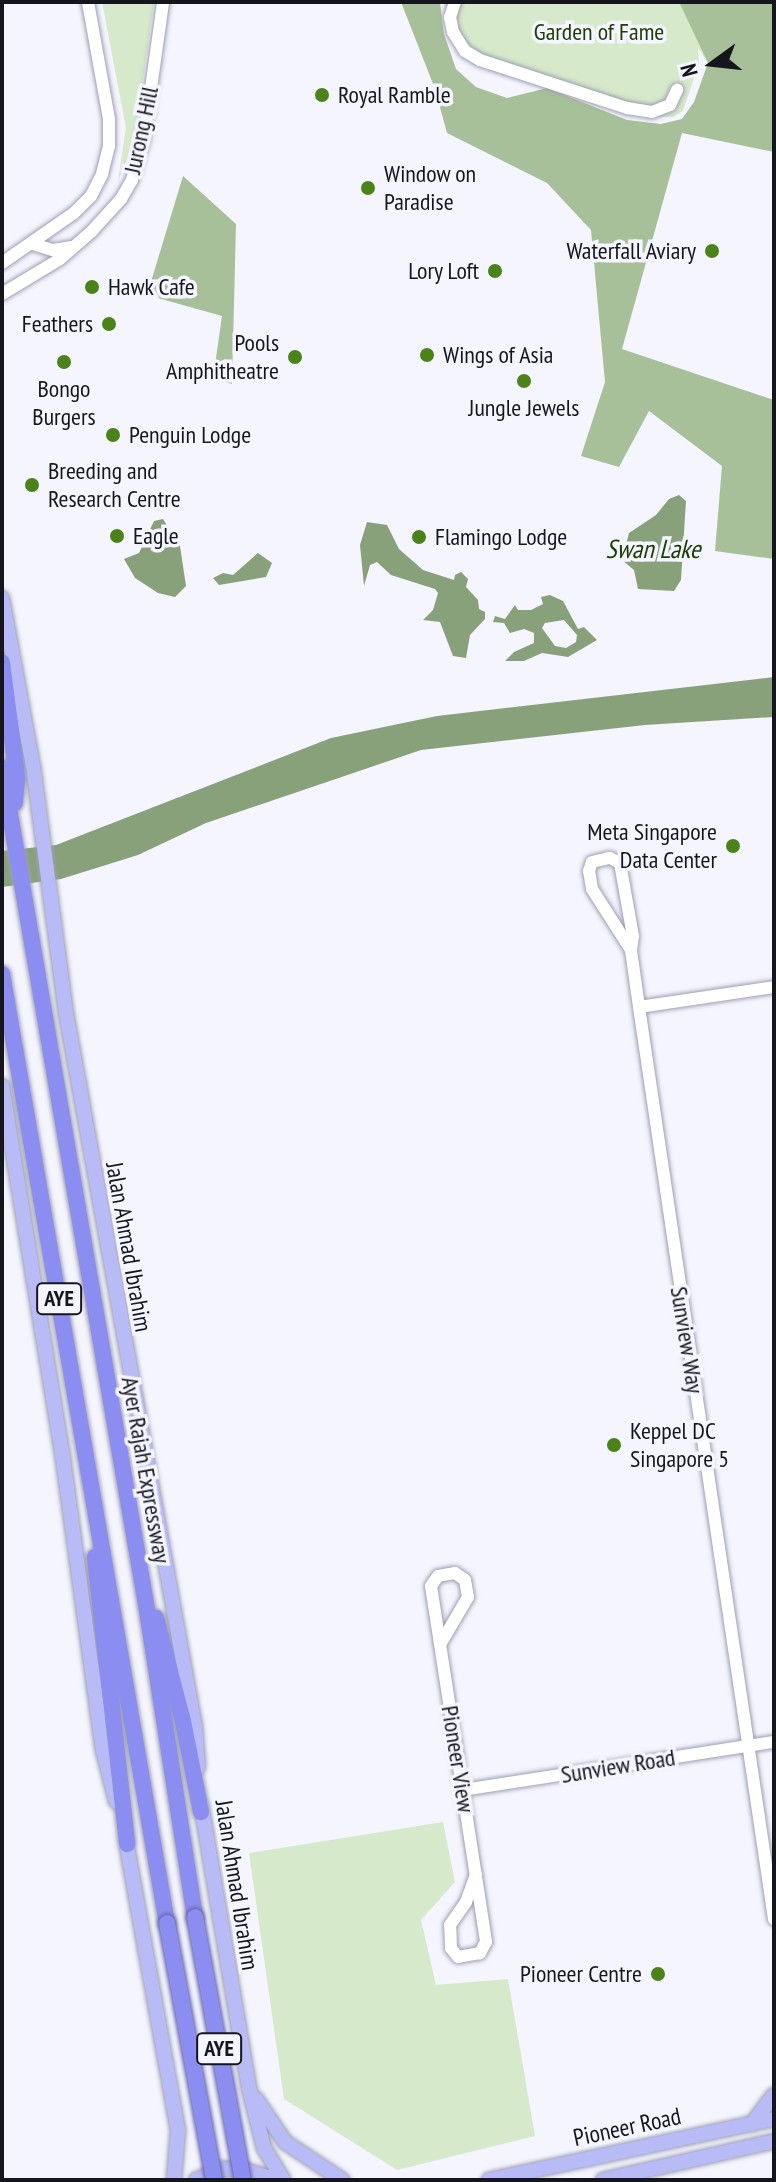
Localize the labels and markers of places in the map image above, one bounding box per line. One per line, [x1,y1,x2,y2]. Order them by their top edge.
place label: Royal Ramble [338,81,451,109]
marker: Royal Ramble [313,86,331,104]
place label: Window on Paradise [384,160,477,216]
marker: Window on Paradise [359,179,377,197]
place label: Waterfall Aviary [566,237,696,265]
marker: Waterfall Aviary [703,242,721,260]
place label: Lory Loft [408,257,479,285]
marker: Lory Loft [486,262,504,280]
place label: Hawk Cafe [108,273,195,301]
marker: Hawk Cafe [83,278,101,296]
place label: Feathers [22,310,93,338]
marker: Feathers [100,315,118,333]
place label: Pools Amphitheatre [166,329,279,385]
place label: Wings of Asia [443,341,554,369]
marker: Wings of Asia [418,346,436,364]
marker: Pools Amphitheatre [286,348,304,366]
marker: Bongo Burgers [55,353,73,371]
marker: Jungle Jewels [515,372,533,390]
place label: Bongo Burgers [32,375,96,431]
place label: Jungle Jewels [469,394,579,422]
place label: Penguin Lodge [129,421,251,449]
marker: Penguin Lodge [104,426,122,444]
place label: Breeding and Research Centre [48,457,181,513]
marker: Breeding and Research Centre [23,476,41,494]
place label: Eagle [133,522,179,550]
place label: Flamingo Lodge [435,523,567,551]
marker: Eagle [108,527,126,545]
marker: Flamingo Lodge [410,528,428,546]
place label: Meta Singapore Data Center [587,818,717,874]
marker: Meta Singapore Data Center [724,837,742,855]
place label: Keppel DC Singapore 5 [630,1417,729,1473]
marker: Keppel DC Singapore 5 [605,1436,623,1454]
place label: Pioneer Centre [520,1960,642,1988]
marker: Pioneer Centre [649,1965,667,1983]

